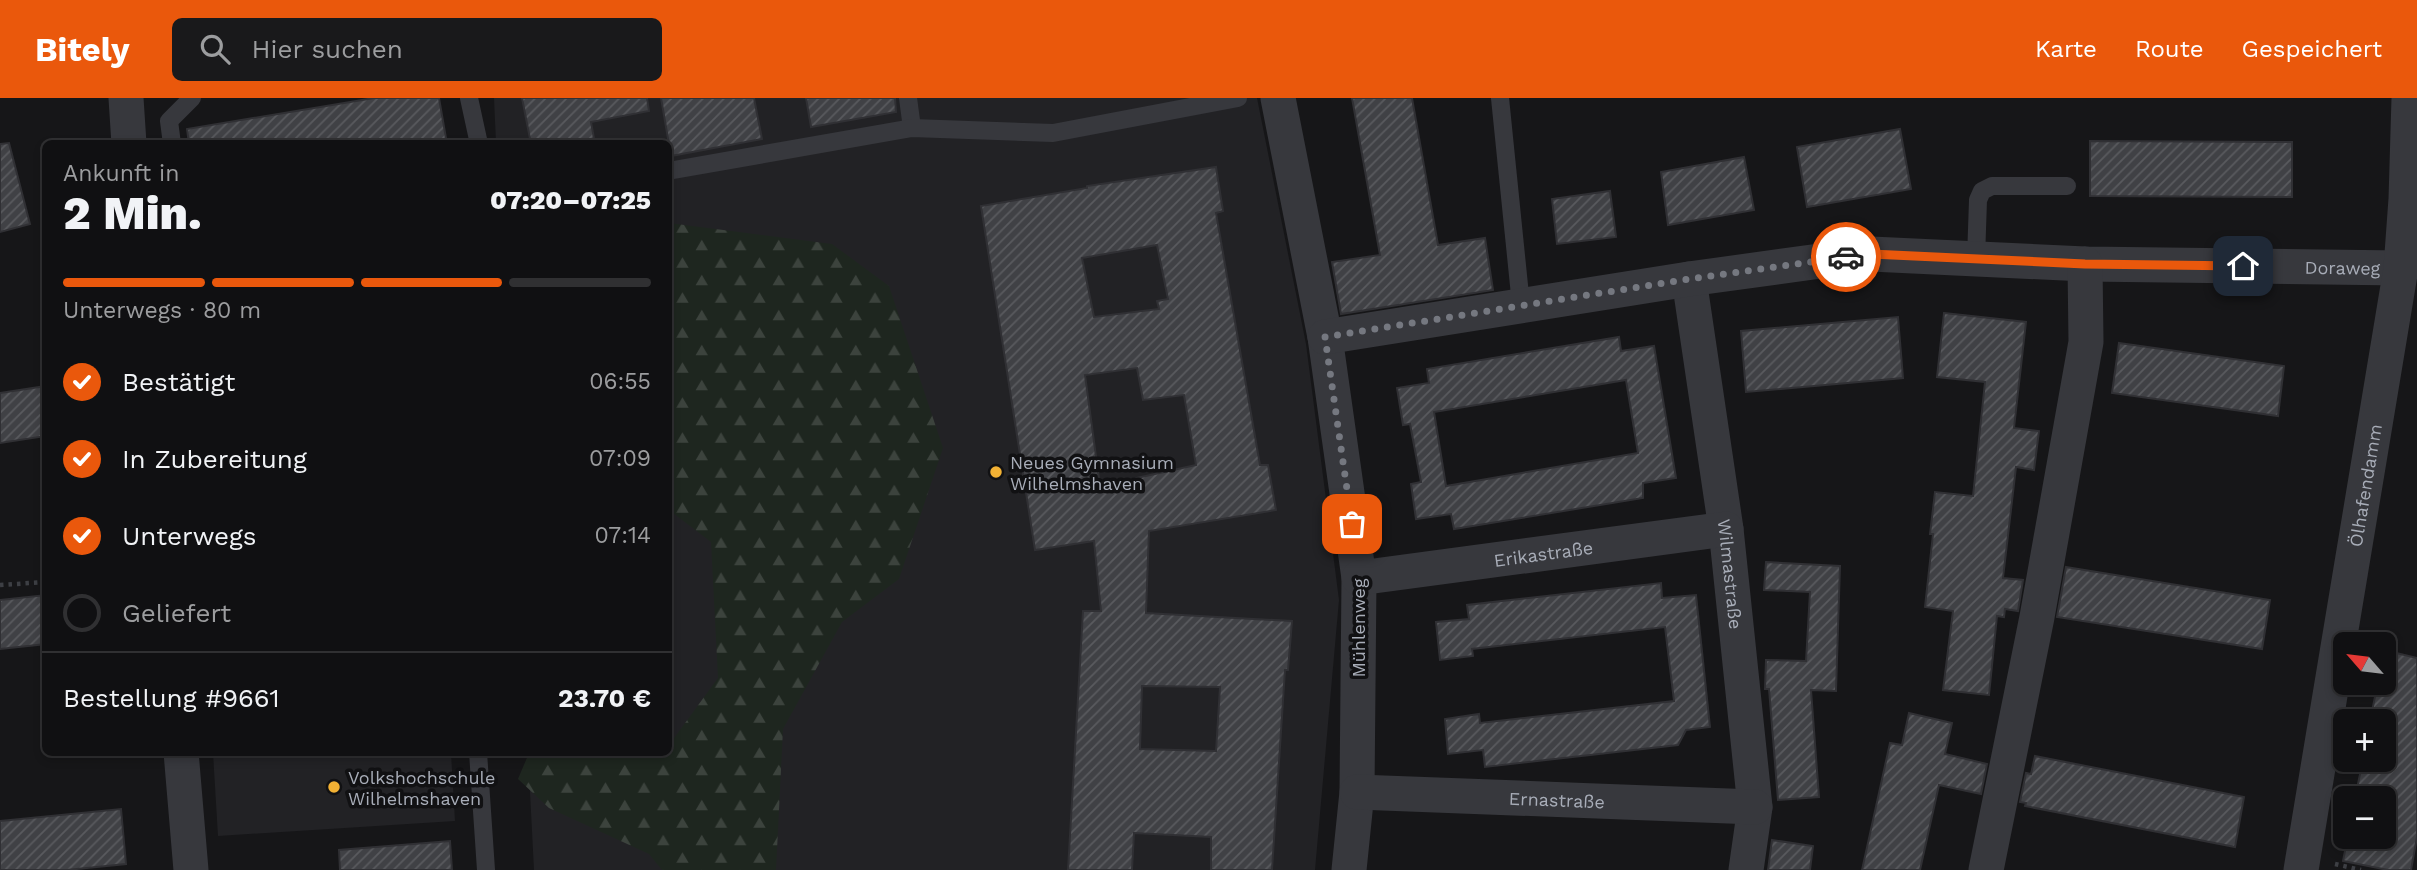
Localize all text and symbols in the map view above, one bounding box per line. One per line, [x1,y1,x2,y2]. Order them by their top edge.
search box [172,18,662,81]
text: Bitely [35,30,130,69]
icon: search [196,30,234,68]
text: Hier suchen [252,34,403,64]
text: Karte [2035,35,2097,63]
text: Route [2135,35,2204,63]
text: Gespeichert [2242,35,2382,63]
text: Ankunft in [63,160,179,187]
text: 07:20–07:25 [490,185,651,215]
text: 2 Min. [63,186,202,240]
courier [1811,222,1881,292]
pin [2213,236,2273,296]
icon: car [1827,238,1865,276]
icon: home [2224,247,2262,285]
street label: Doraweg [2305,256,2381,278]
text: Unterwegs · 80 m [63,297,261,324]
icon: check [63,363,101,401]
text: Bestätigt [122,367,235,397]
text: 06:55 [589,368,651,395]
street label: Ölhafendamm [2344,422,2385,548]
icon: check [63,440,101,478]
text: In Zubereitung [122,444,307,474]
text: 07:09 [589,445,651,472]
place label: Neues Gymnasium Wilhelmshaven [1010,452,1174,494]
marker: Neues Gymnasium Wilhelmshaven [988,464,1004,480]
pin [1322,494,1382,554]
icon: bag [1333,505,1371,543]
icon: check [63,517,101,555]
street label: Wilmastraße [1714,517,1747,630]
text: Unterwegs [122,521,257,551]
text: 07:14 [594,522,651,549]
street label: Erikastraße [1493,536,1594,570]
street label: Mühlenweg [1348,578,1369,678]
text: Geliefert [122,598,231,628]
north arrow [2333,632,2396,695]
map controls [2333,632,2396,849]
text: Bestellung #9661 [63,683,280,713]
text: 23.70 € [558,683,651,713]
button: + [2333,709,2396,772]
place label: Volkshochschule Wilhelmshaven [348,767,496,809]
marker: Volkshochschule Wilhelmshaven [326,779,342,795]
button: − [2333,786,2396,849]
street label: Ernastraße [1508,787,1605,812]

